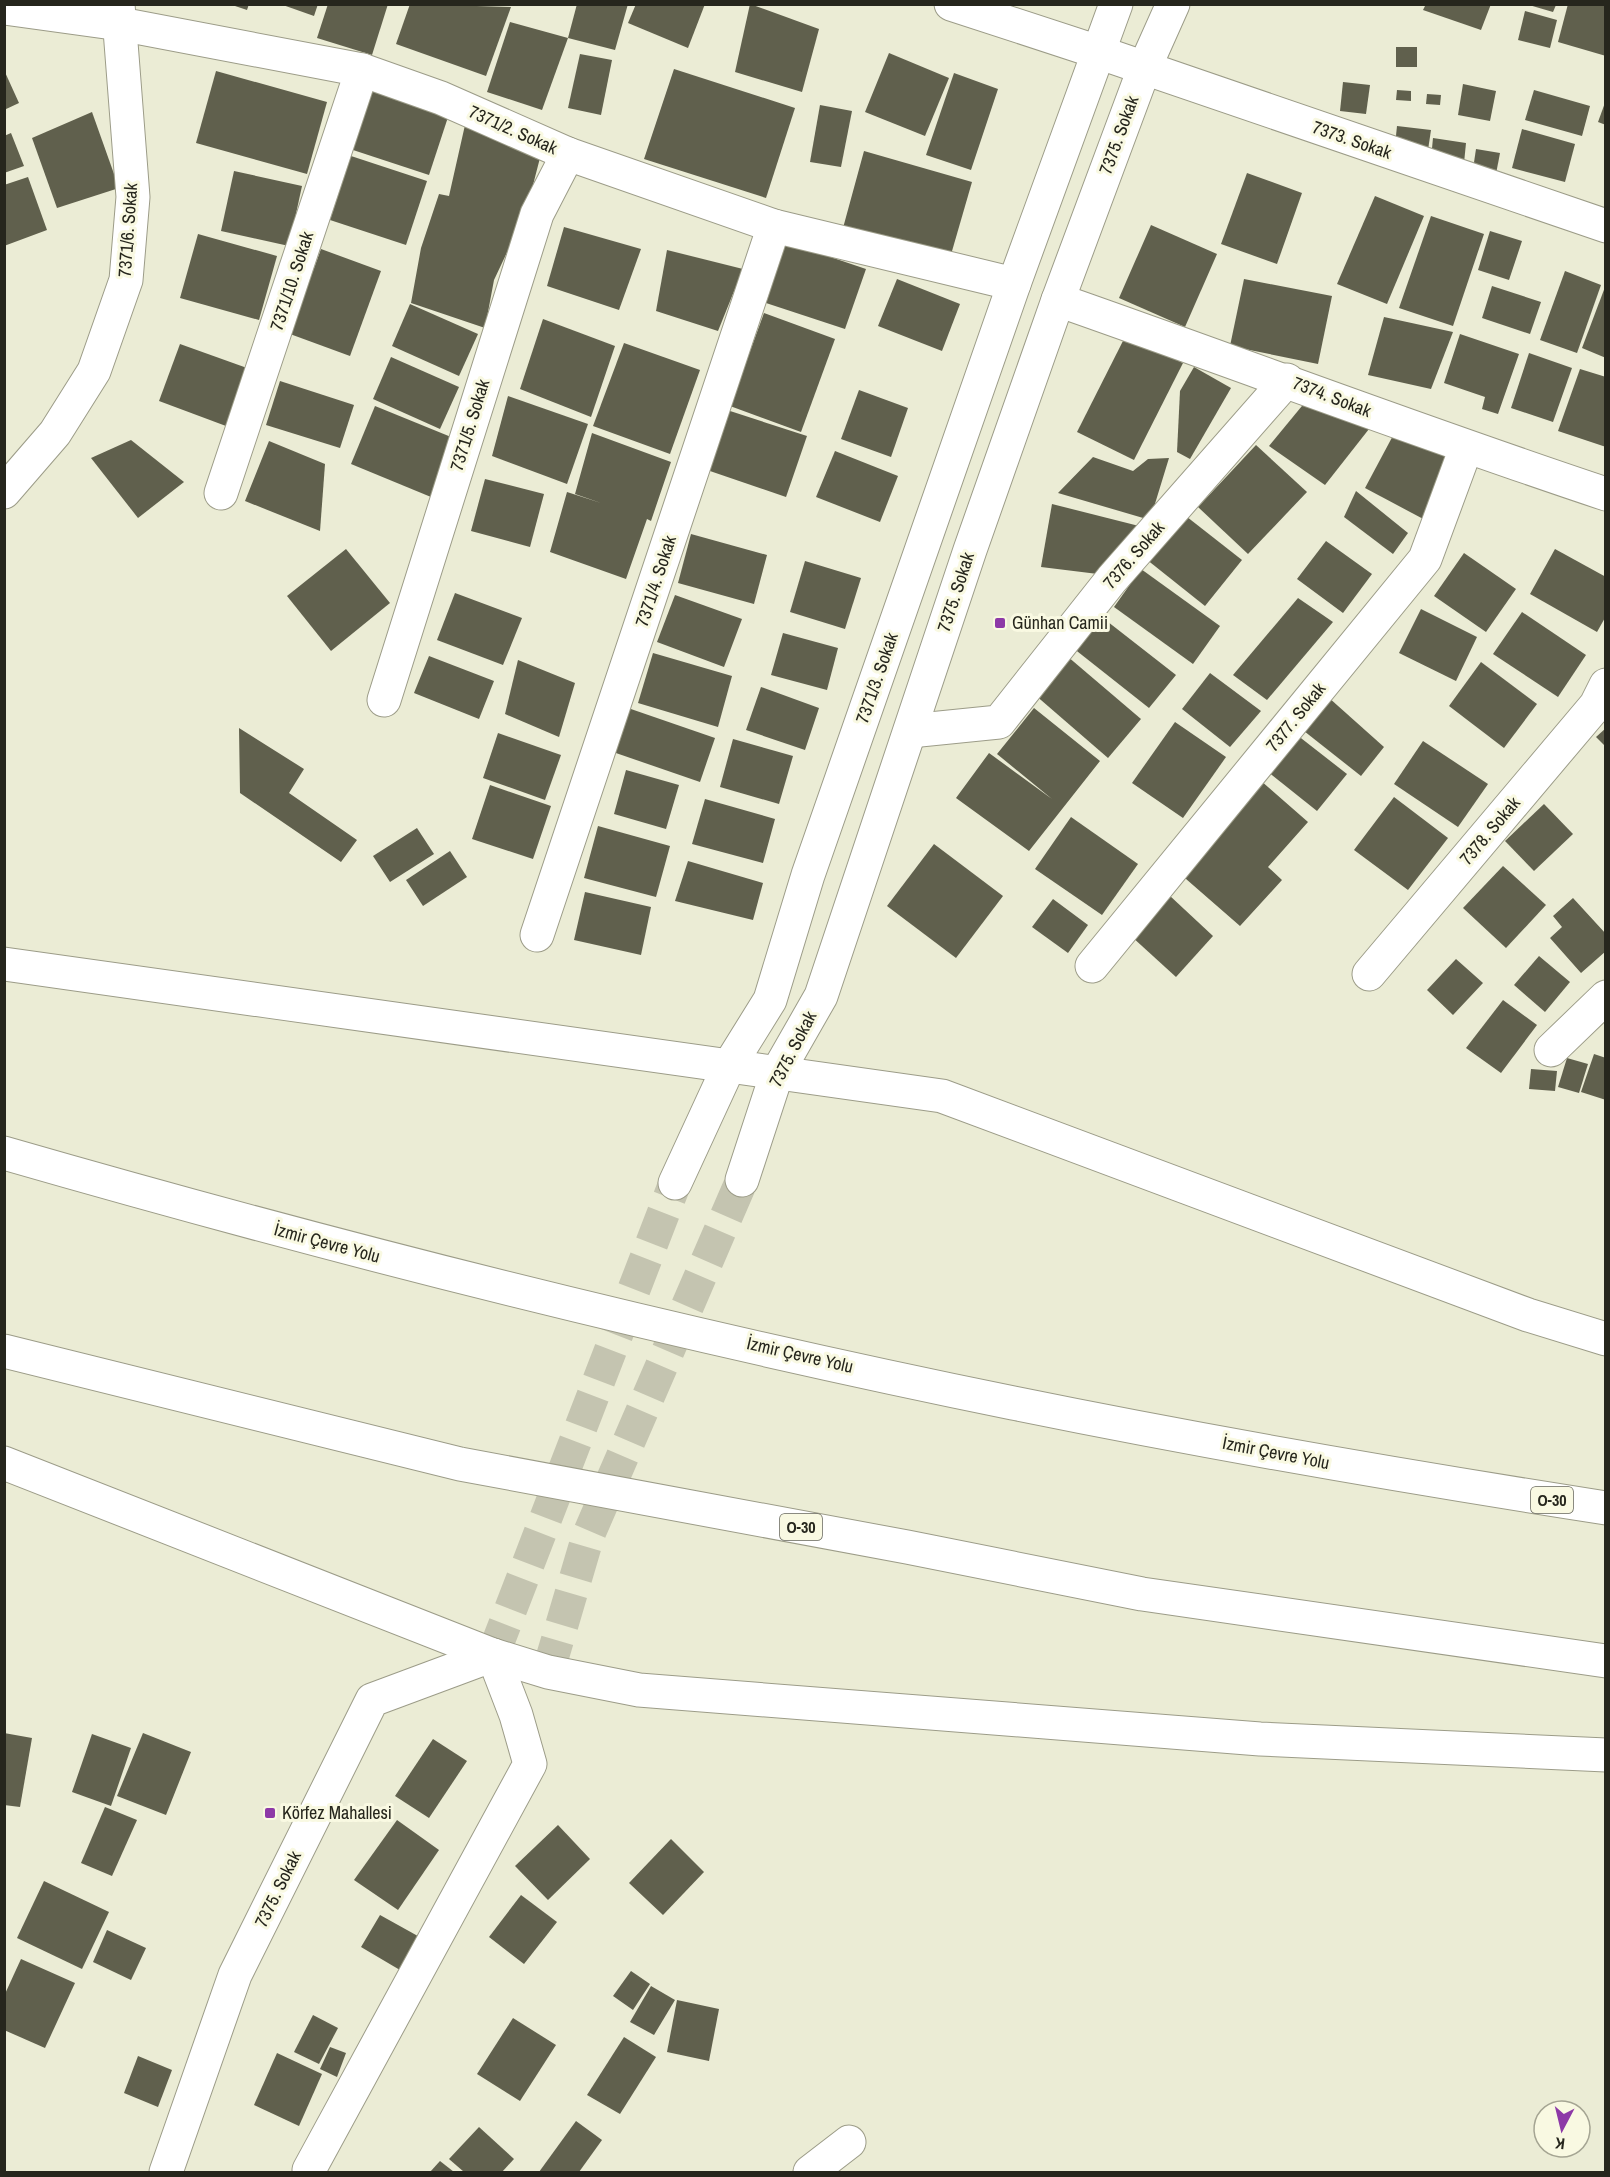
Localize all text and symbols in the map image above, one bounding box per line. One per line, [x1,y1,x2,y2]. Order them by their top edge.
street label: 7375. Sokak [1093,91,1145,178]
street label: 7371/2. Sokak [465,99,562,160]
street label: 7373. Sokak [1309,114,1396,165]
street label: 7371/6. Sokak [112,181,143,278]
street label: 7371/10. Sokak [264,228,319,333]
street label: 7374. Sokak [1289,370,1376,423]
street label: 7371/5. Sokak [444,375,495,474]
street label: 7376. Sokak [1097,515,1170,594]
street label: 7371/4. Sokak [629,532,682,630]
street label: 7375. Sokak [931,548,980,635]
place label: Günhan Camii [1012,610,1108,635]
marker: Günhan Camii [993,616,1007,630]
street label: 7371/3. Sokak [849,629,904,727]
street label: 7377. Sokak [1260,676,1332,756]
street label: 7378. Sokak [1454,791,1526,870]
street label: 7375. Sokak [763,1006,823,1091]
street label: İzmir Çevre Yolu [271,1216,383,1269]
street label: İzmir Çevre Yolu [744,1330,856,1379]
street label: İzmir Çevre Yolu [1220,1430,1332,1475]
road number: O-30 [1531,1487,1573,1513]
road number: O-30 [780,1514,822,1540]
place label: Körfez Mahallesi [282,1800,392,1825]
marker: Körfez Mahallesi [263,1806,277,1820]
street label: 7375. Sokak [248,1846,307,1931]
north arrow [1532,2099,1592,2159]
text: K [1554,2132,1566,2155]

